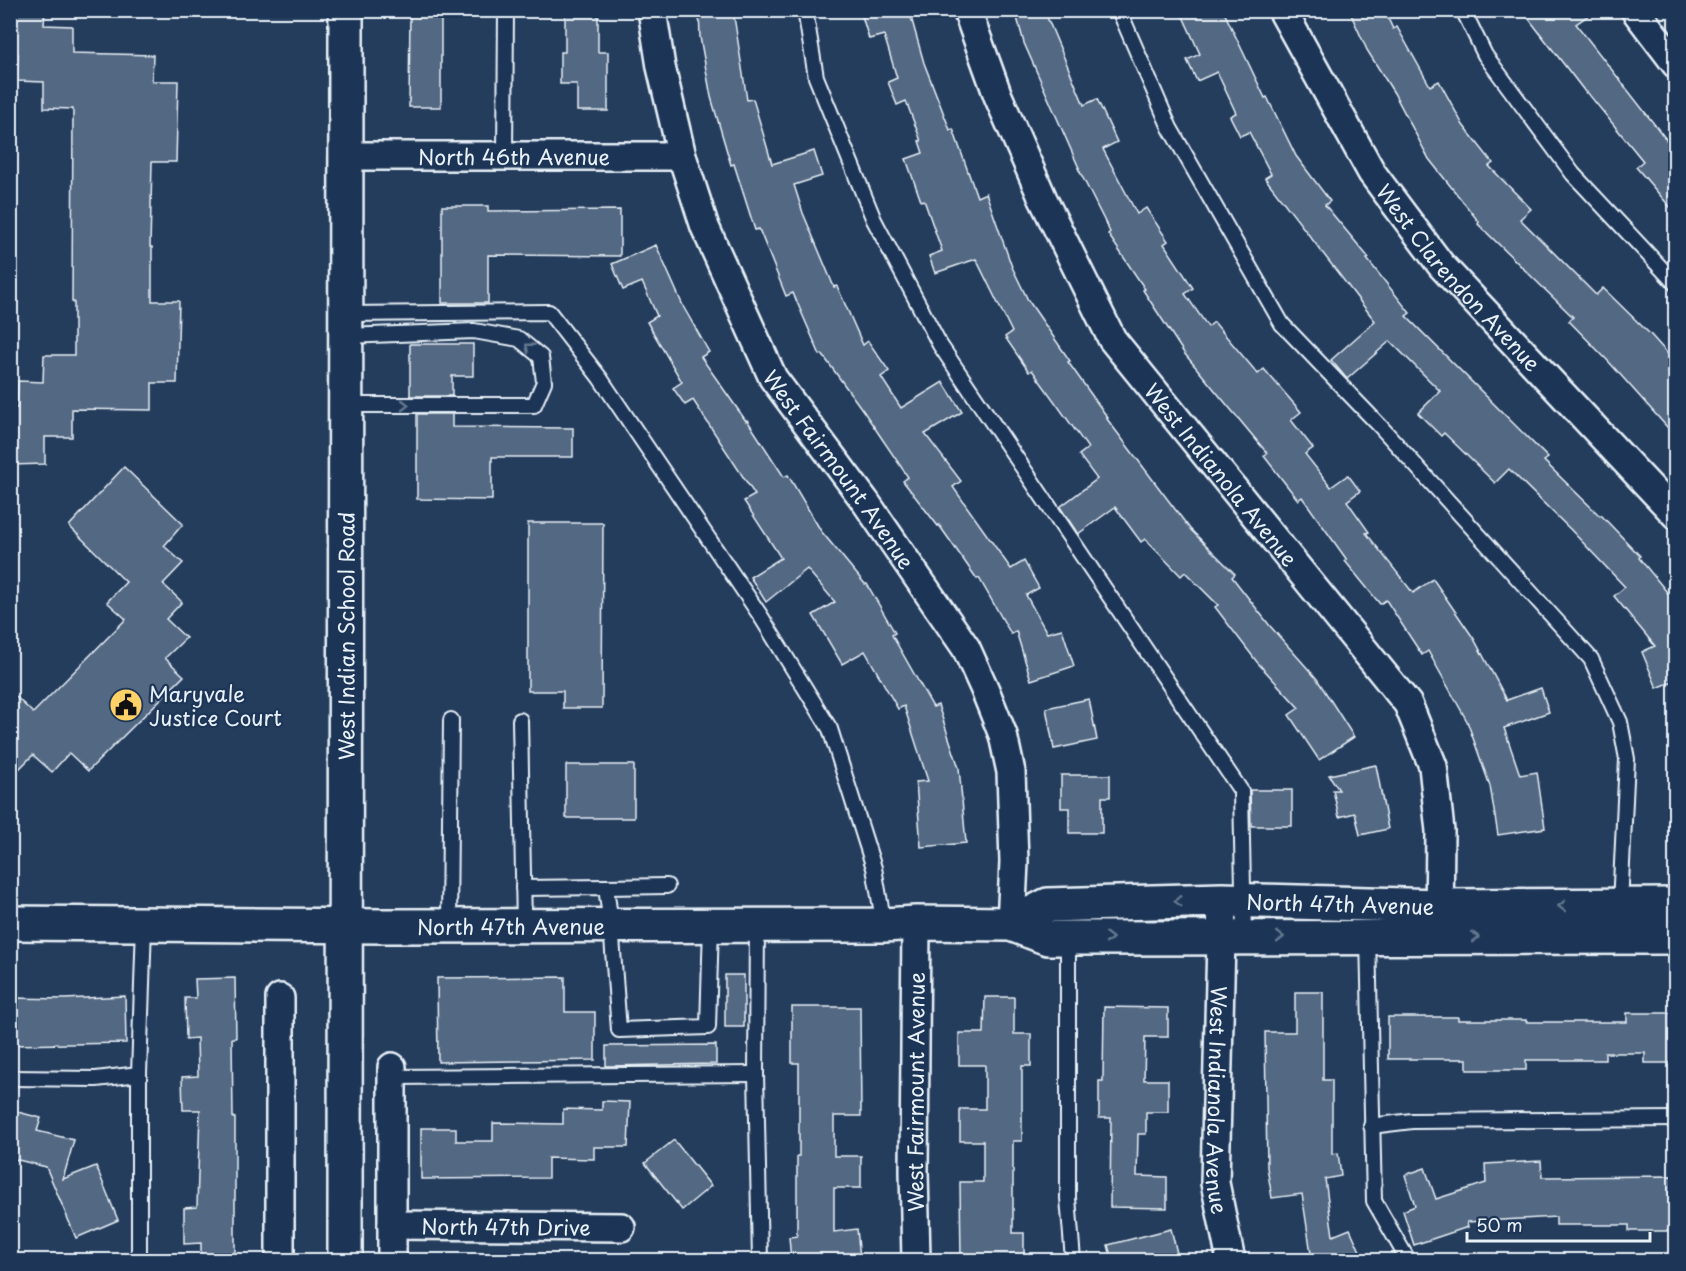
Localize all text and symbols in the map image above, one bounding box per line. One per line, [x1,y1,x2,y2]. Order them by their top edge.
street label: North 46th Avenue [418,140,610,172]
street label: West Clarendon Avenue [1369,177,1549,378]
one-way arrow [525,344,536,355]
street label: West Fairmount Avenue [756,363,923,575]
street label: West Indianola Avenue [1137,376,1306,573]
one-way arrow [400,399,409,411]
street label: West Indian School Road [329,512,362,760]
place label: Maryvale Justice Court [149,677,282,733]
public building icon: Maryvale Justice Court [108,687,144,723]
street label: North 47th Avenue [1246,885,1435,922]
one-way arrow [1173,895,1182,907]
one-way arrow [1557,900,1566,912]
street label: North 47th Avenue [417,910,605,942]
one-way arrow [1276,931,1285,943]
one-way arrow [1471,931,1480,943]
one-way arrow [1105,932,1114,944]
street label: West Fairmount Avenue [898,972,932,1212]
street label: West Indianola Avenue [1198,985,1237,1217]
scale bar [1467,1205,1650,1243]
street label: North 47th Drive [421,1209,591,1243]
text: 50 m [1476,1211,1523,1238]

